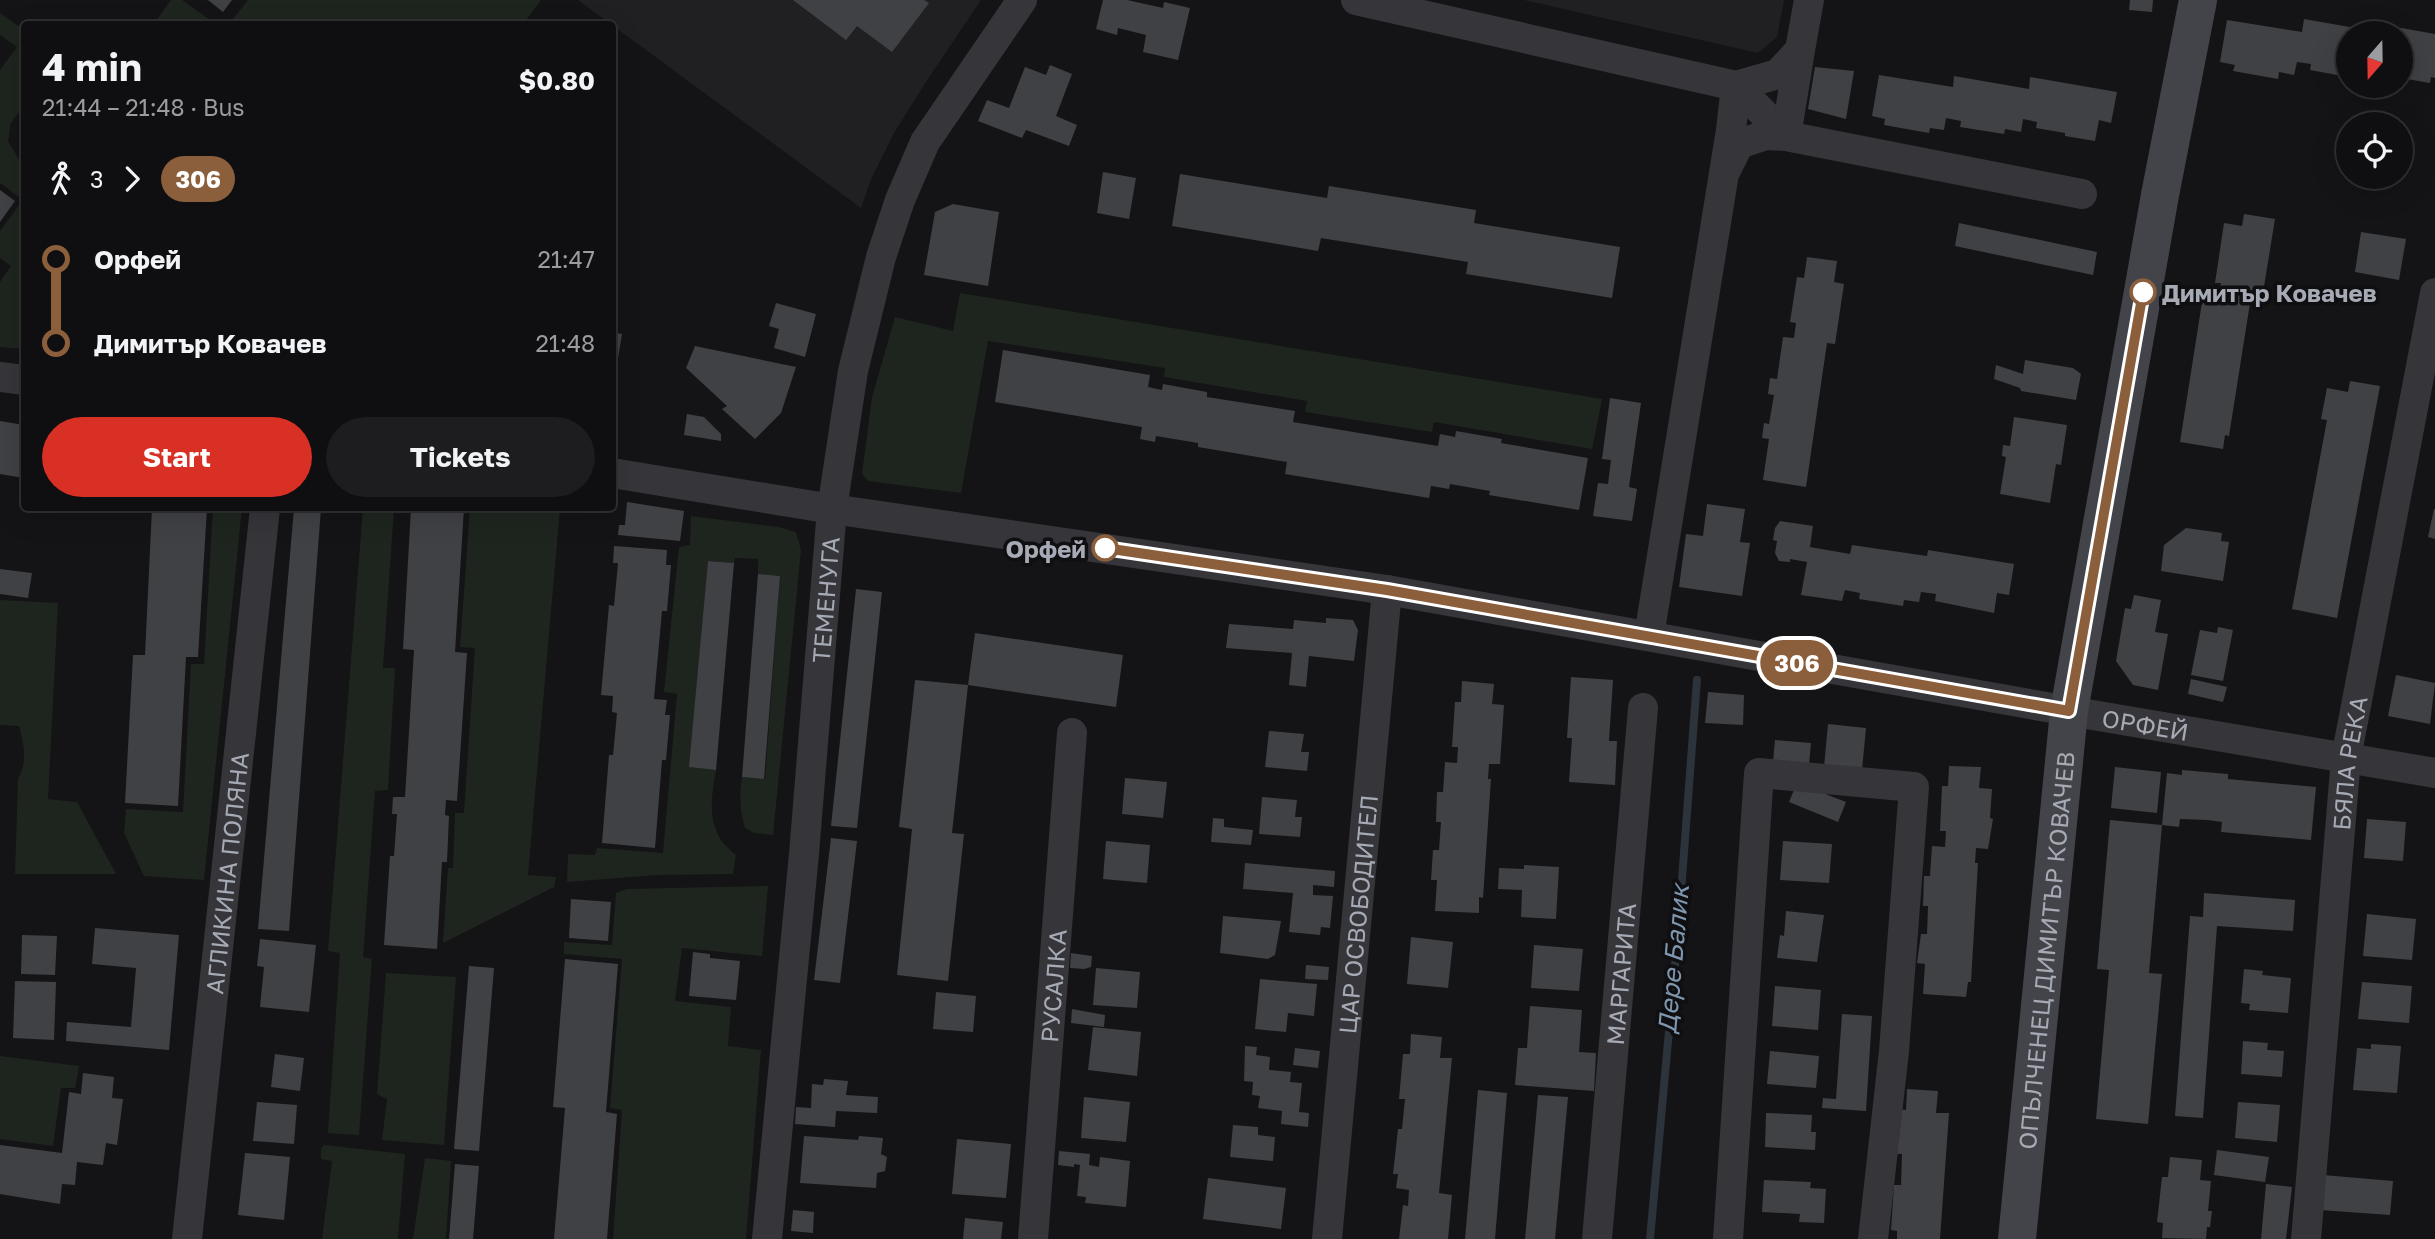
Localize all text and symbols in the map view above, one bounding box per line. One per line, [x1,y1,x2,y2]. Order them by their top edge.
north arrow [2336,21,2413,98]
map controls [2336,21,2413,189]
text: 4 min [42,44,142,89]
text: $0.80 [519,65,595,96]
text: 21:44 – 21:48 · Bus [42,93,245,121]
button: locate [2336,112,2413,189]
icon: walk [42,160,80,198]
icon: forward [113,160,151,198]
text: 306 [175,164,221,193]
text: 3 [90,165,103,193]
text: Орфей [94,244,181,275]
text: 21:47 [537,245,595,273]
place label: Димитър Ковачев [2162,278,2377,307]
marker: Димитър Ковачев [2130,279,2156,305]
text: Димитър Ковачев [94,328,327,359]
text: 21:48 [536,329,595,357]
button: Start [42,417,312,497]
button: Tickets [326,417,595,497]
place label: Орфей [1005,534,1086,563]
street label: ТЕМЕНУГА [805,535,844,664]
marker: Орфей [1092,535,1118,561]
line badge: 306 [1757,640,1837,686]
text: 306 [1774,648,1820,677]
street label: БЯЛА РЕКА [2326,693,2372,831]
street label: ОРФЕЙ [2100,702,2191,746]
street label: ОПЪЛЧЕНЕЦ ДИМИТЪР КОВАЧЕВ [2011,750,2079,1151]
street label: АГЛИКИНА ПОЛЯНА [199,751,253,995]
street label: ЦАР ОСВОБОДИТЕЛ [1332,793,1383,1035]
water label: Дере Балик [1651,880,1695,1036]
street label: МАРГАРИТА [1599,902,1641,1046]
street label: РУСАЛКА [1034,928,1071,1044]

